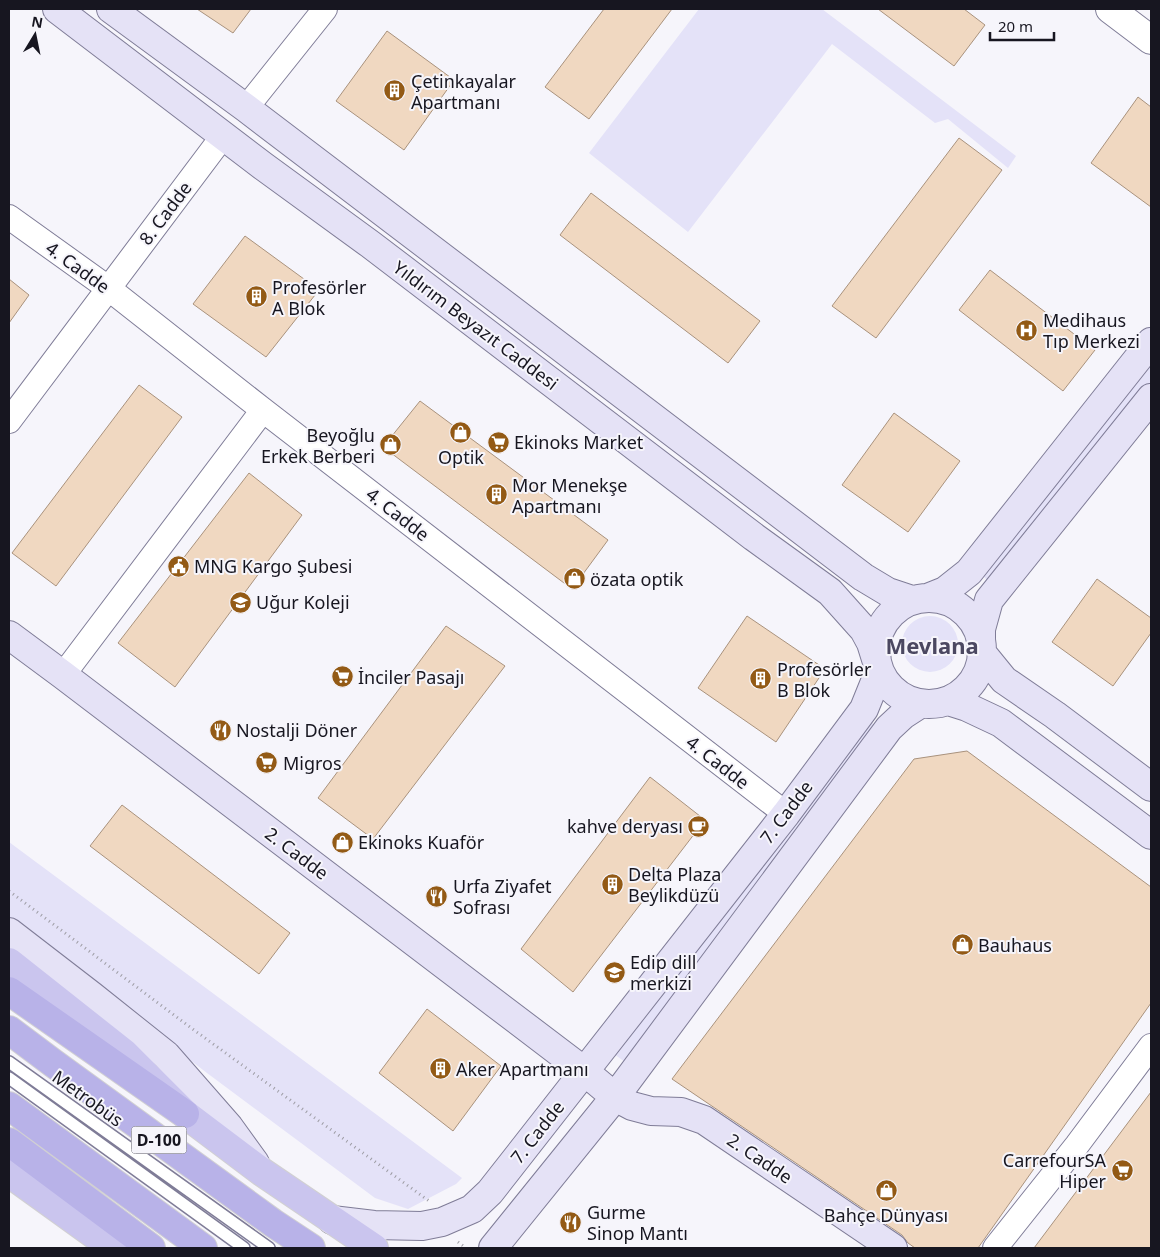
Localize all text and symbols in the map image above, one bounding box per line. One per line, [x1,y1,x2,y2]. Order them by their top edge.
north arrow [10,10,60,60]
scale bar [990,10,1054,42]
text: N [30,11,45,32]
text: 20 m [998,16,1033,36]
place label: Çetinkayalar Apartmanı [411,69,517,114]
building icon: Çetinkayalar Apartmanı [383,79,407,103]
street label: 8. Cadde [133,176,197,250]
street label: 4. Cadde [41,236,115,298]
street label: Yıldırım Beyazıt Caddesi [389,255,563,395]
place label: Profesörler A Blok [272,275,367,320]
building icon: Profesörler A Blok [244,285,268,309]
place label: Medihaus Tıp Merkezi [1043,308,1140,353]
hospital icon: Medihaus Tıp Merkezi [1015,318,1039,342]
shop icon: Optik [449,420,473,444]
place label: Beyoğlu Erkek Berberi [261,423,375,468]
supermarket icon: Ekinoks Market [486,430,510,454]
place label: Ekinoks Market [514,430,644,454]
shop icon: Beyoğlu Erkek Berberi [379,433,403,457]
place label: Optik [438,445,484,469]
place label: Mor Menekşe Apartmanı [512,473,627,518]
street label: 4. Cadde [362,482,434,546]
building icon: Mor Menekşe Apartmanı [484,483,508,507]
public building icon: MNG Kargo Şubesi [166,554,190,578]
place label: MNG Kargo Şubesi [194,554,352,578]
shop icon: özata optik [562,567,586,591]
place label: özata optik [590,567,684,591]
school or university icon: Uğur Koleji [228,590,252,614]
place label: Uğur Koleji [256,590,350,614]
district label: Mevlana [885,630,979,660]
place label: Profesörler B Blok [777,657,872,702]
supermarket icon: İnciler Pasajı [330,665,354,689]
place label: İnciler Pasajı [358,665,464,689]
building icon: Profesörler B Blok [749,667,773,691]
restaurant icon: Nostalji Döner [208,718,232,742]
place label: Nostalji Döner [236,718,358,742]
street label: 4. Cadde [682,730,754,794]
supermarket icon: Migros [255,751,279,775]
place label: Migros [283,751,342,775]
street label: 7. Cadde [754,775,818,849]
place label: kahve deryası [567,814,683,838]
cafe icon: kahve deryası [687,814,711,838]
street label: 2. Cadde [260,821,334,885]
shop icon: Ekinoks Kuaför [330,830,354,854]
place label: Ekinoks Kuaför [358,830,485,854]
place label: Delta Plaza Beylikdüzü [628,862,721,907]
building icon: Delta Plaza Beylikdüzü [600,872,624,896]
place label: Urfa Ziyafet Sofrası [453,874,552,919]
restaurant icon: Urfa Ziyafet Sofrası [425,884,449,908]
shop icon: Bauhaus [950,933,974,957]
place label: Bauhaus [978,933,1052,957]
place label: Edip dill merkizi [630,950,696,995]
school or university icon: Edip dill merkizi [602,960,626,984]
building icon: Aker Apartmanı [428,1057,452,1081]
place label: Aker Apartmanı [456,1057,589,1081]
street label: Metrobüs [48,1064,128,1132]
street label: 7. Cadde [505,1096,569,1168]
road number: D-100 [132,1126,186,1154]
street label: 2. Cadde [723,1127,797,1189]
place label: CarrefourSA Hiper [1003,1148,1107,1193]
supermarket icon: CarrefourSA Hiper [1110,1158,1134,1182]
shop icon: Bahçe Dünyası [874,1178,898,1202]
place label: Gurme Sinop Mantı [587,1200,688,1245]
place label: Bahçe Dünyası [824,1203,948,1227]
restaurant icon: Gurme Sinop Mantı [559,1210,583,1234]

